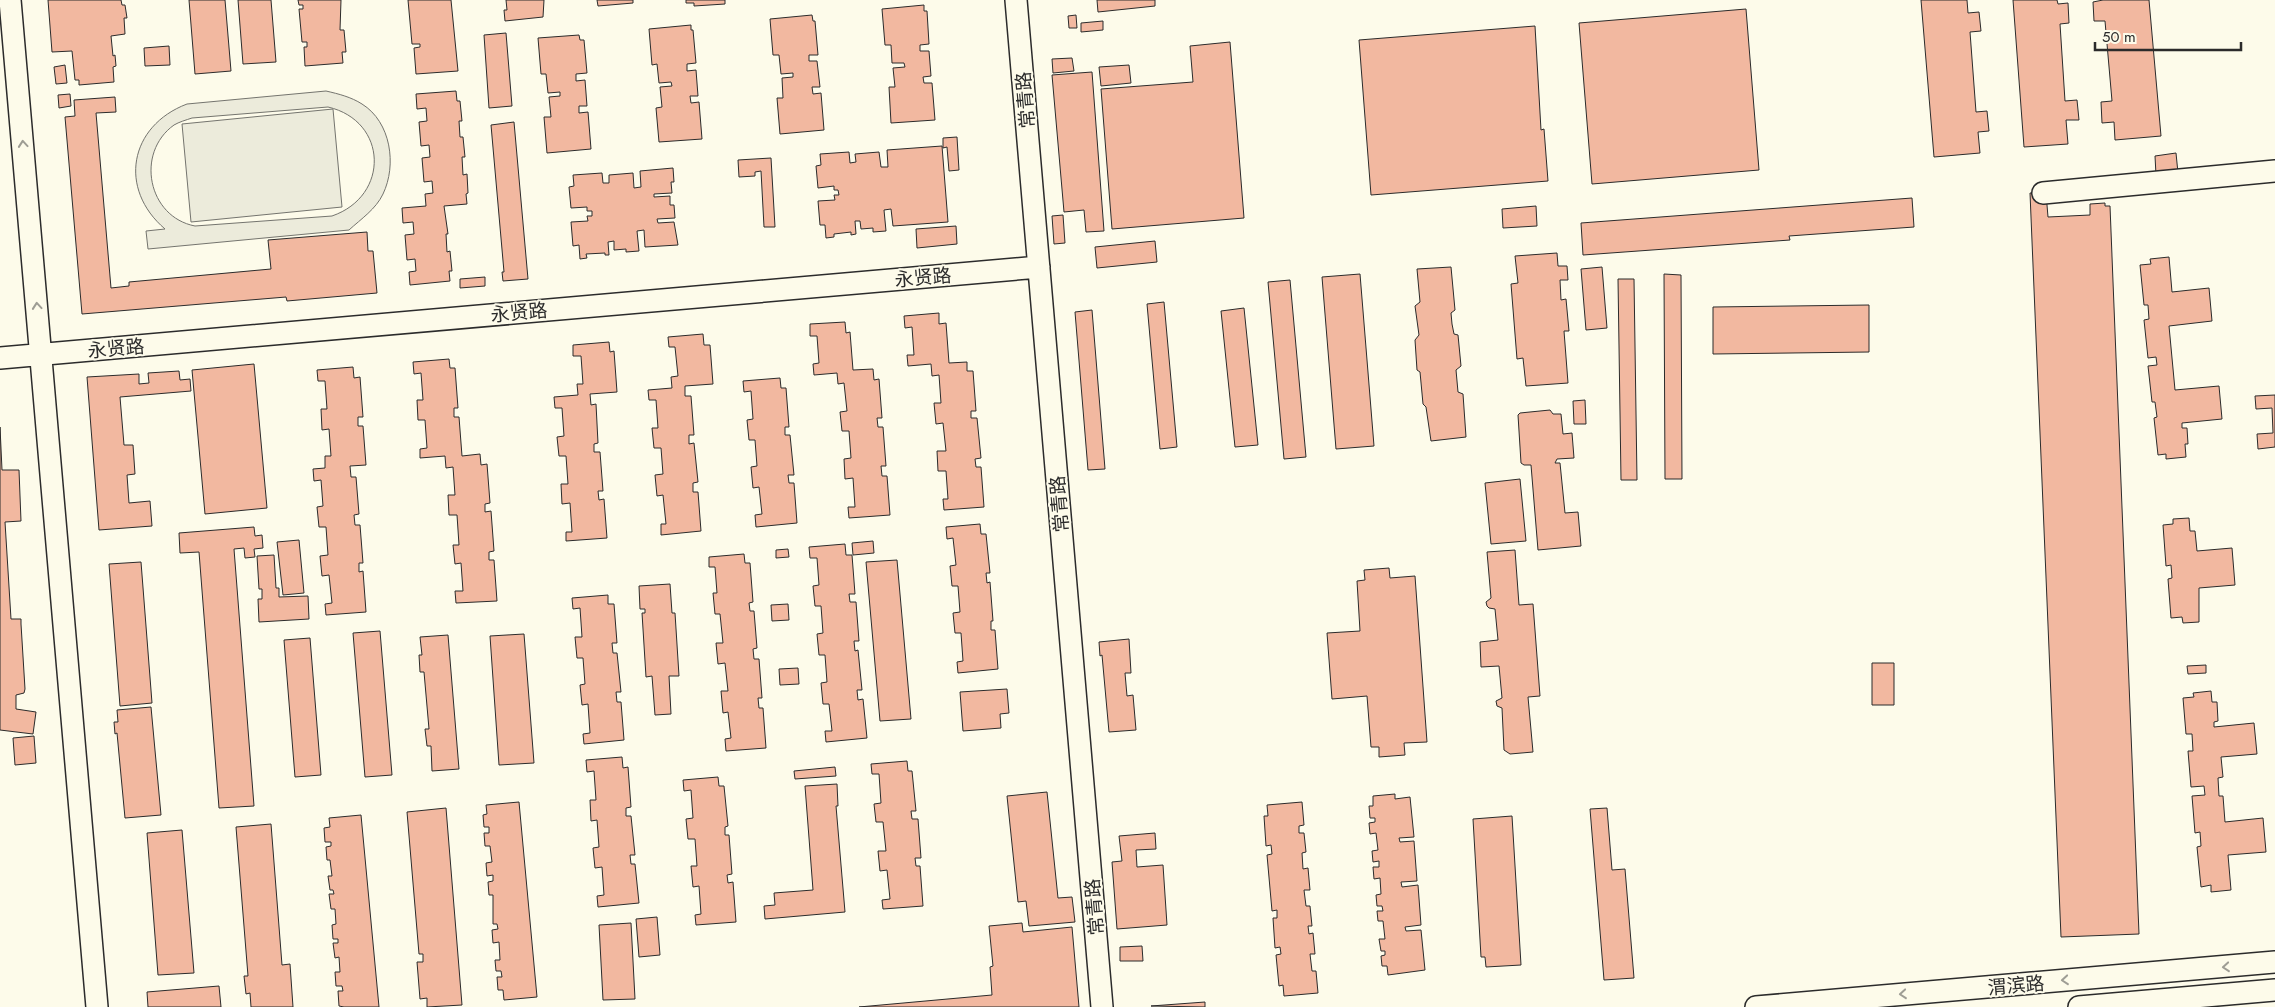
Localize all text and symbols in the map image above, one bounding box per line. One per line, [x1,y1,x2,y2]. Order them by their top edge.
scale bar [2095,20,2241,52]
text: 50 m [2102,26,2136,48]
street label: 常青路 [1010,70,1041,130]
one-way arrow [18,140,29,148]
street label: 永贤路 [893,262,953,293]
street label: 永贤路 [489,297,549,328]
one-way arrow [32,302,43,310]
street label: 永贤路 [86,333,146,364]
street label: 常青路 [1044,474,1075,534]
street label: 常青路 [1079,877,1110,937]
one-way arrow [2222,961,2230,972]
street label: 渭滨路 [1986,970,2046,1001]
one-way arrow [2060,975,2068,986]
one-way arrow [1898,989,1906,1000]

